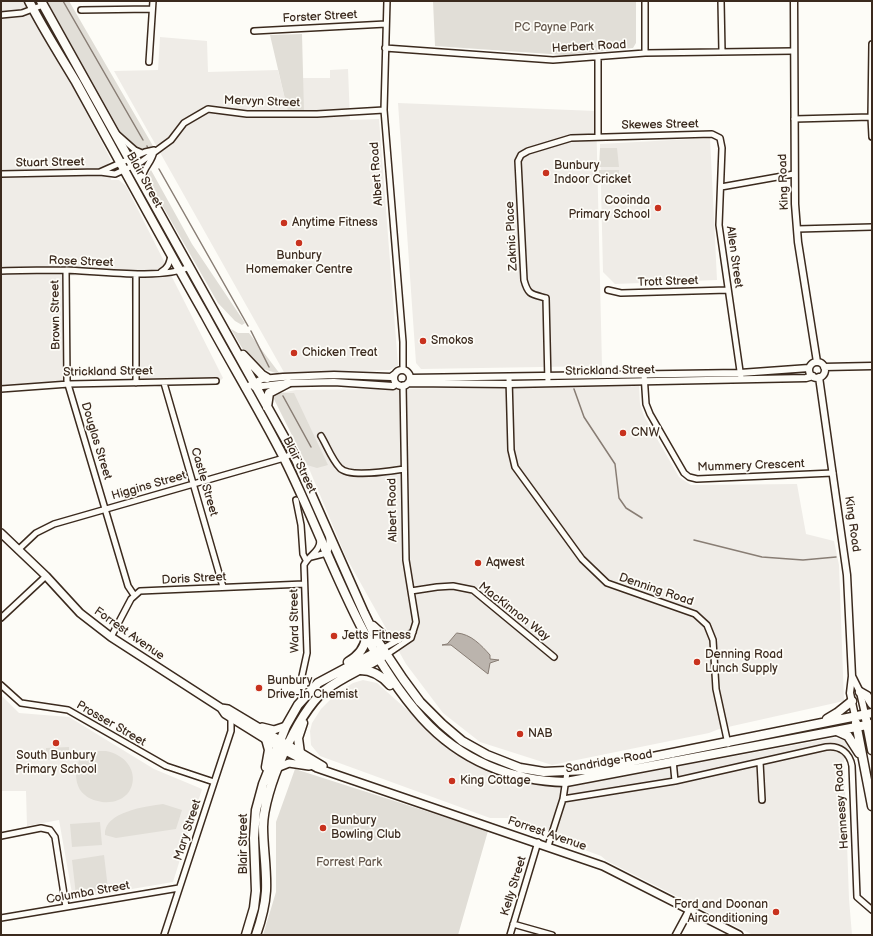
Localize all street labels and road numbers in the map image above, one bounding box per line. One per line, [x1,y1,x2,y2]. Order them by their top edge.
street label: Forster Street [282,8,358,26]
street label: Herbert Road [551,38,627,56]
street label: Mervyn Street [224,93,300,111]
street label: Skewes Street [621,117,699,133]
street label: Albert Road [368,141,386,207]
street label: Blair Street [123,150,165,210]
street label: King Road [776,154,792,210]
street label: Stuart Street [16,155,84,171]
street label: Zaknic Place [503,201,521,271]
street label: Allen Street [723,225,745,289]
street label: Rose Street [48,254,114,270]
street label: Trott Street [637,274,699,290]
street label: Brown Street [48,280,64,350]
street label: Strickland Street [565,363,655,379]
street label: Strickland Street [63,364,153,380]
street label: Douglas Street [77,400,115,482]
street label: Blair Street [279,434,319,496]
street label: Castle Street [187,446,221,518]
street label: Mummery Crescent [697,457,805,475]
street label: Higgins Street [110,468,188,504]
street label: Albert Road [385,478,401,542]
street label: King Road [841,495,863,553]
street label: Doris Street [161,570,227,588]
street label: Denning Road [617,570,695,610]
street label: MacKinnon Way [475,580,553,644]
street label: Ward Street [287,589,303,653]
street label: Forrest Avenue [91,605,167,663]
street label: Prosser Street [74,698,148,750]
street label: Sandridge Road [564,747,654,777]
street label: Hennessy Road [832,763,852,849]
street label: Mary Street [171,797,205,863]
street label: Blair Street [237,814,251,874]
street label: Forrest Avenue [506,814,588,854]
street label: Kelly Street [498,854,530,918]
street label: Columba Street [45,879,131,907]

